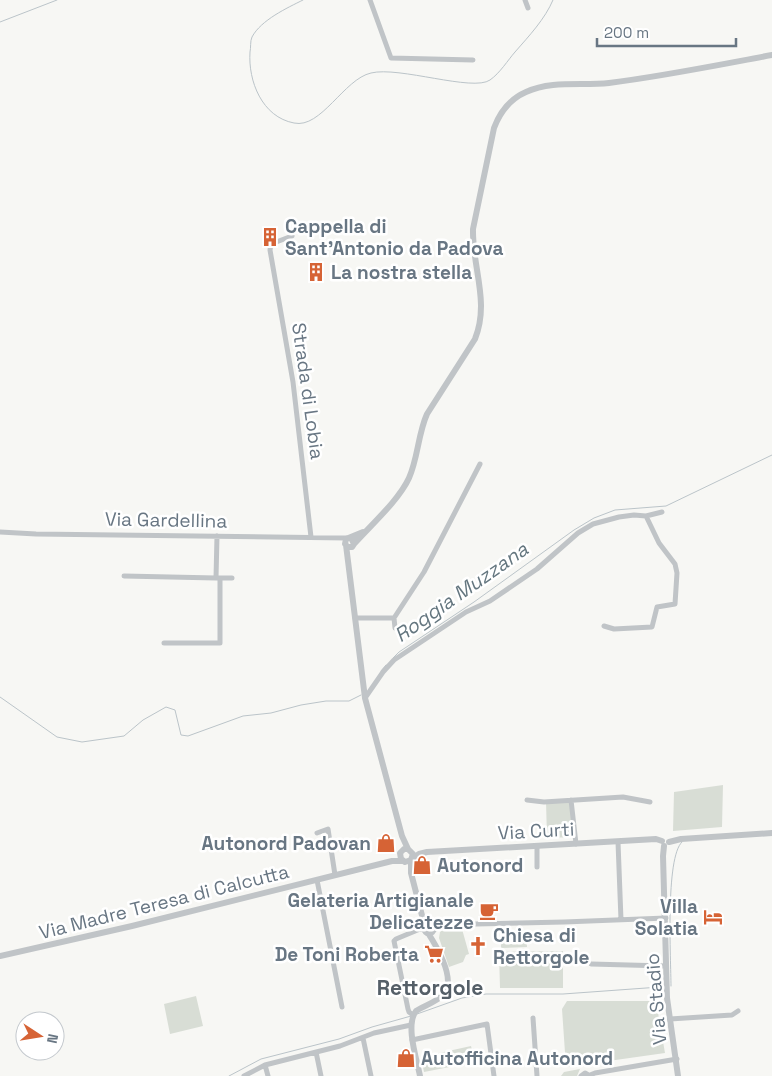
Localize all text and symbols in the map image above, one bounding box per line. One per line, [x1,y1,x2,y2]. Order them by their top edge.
scale bar [597,15,736,47]
text: 200 m [604,23,649,42]
place label: Cappella di Sant'Antonio da Padova [285,214,503,261]
building icon: Cappella di Sant'Antonio da Padova [259,226,281,248]
place label: La nostra stella [331,260,472,285]
building icon: La nostra stella [305,261,327,283]
street label: Strada di Lobia [286,321,330,461]
street label: Via Gardellina [105,506,228,534]
water label: Roggia Muzzana [389,536,533,648]
street label: Via Curti [497,817,575,845]
place label: Autonord Padovan [201,831,371,856]
shop icon: Autonord Padovan [375,832,397,854]
place label: Autonord [437,853,523,878]
shop icon: Autonord [411,854,433,876]
street label: Via Madre Teresa di Calcutta [36,859,292,945]
place label: Gelateria Artigianale Delicatezze [288,888,474,935]
place label: Villa Solatia [635,894,698,941]
cafe icon: Gelateria Artigianale Delicatezze [478,900,500,922]
hotel icon: Villa Solatia [702,906,724,928]
place label: Chiesa di Rettorgole [493,923,589,970]
church icon: Chiesa di Rettorgole [467,935,489,957]
place label: De Toni Roberta [275,942,419,967]
supermarket icon: De Toni Roberta [423,943,445,965]
street label: Via Stadio [640,952,672,1046]
district label: Rettorgole [377,974,483,1001]
north arrow [15,1011,65,1061]
text: N [43,1032,62,1045]
place label: Autofficina Autonord [421,1046,613,1071]
shop icon: Autofficina Autonord [395,1047,417,1069]

